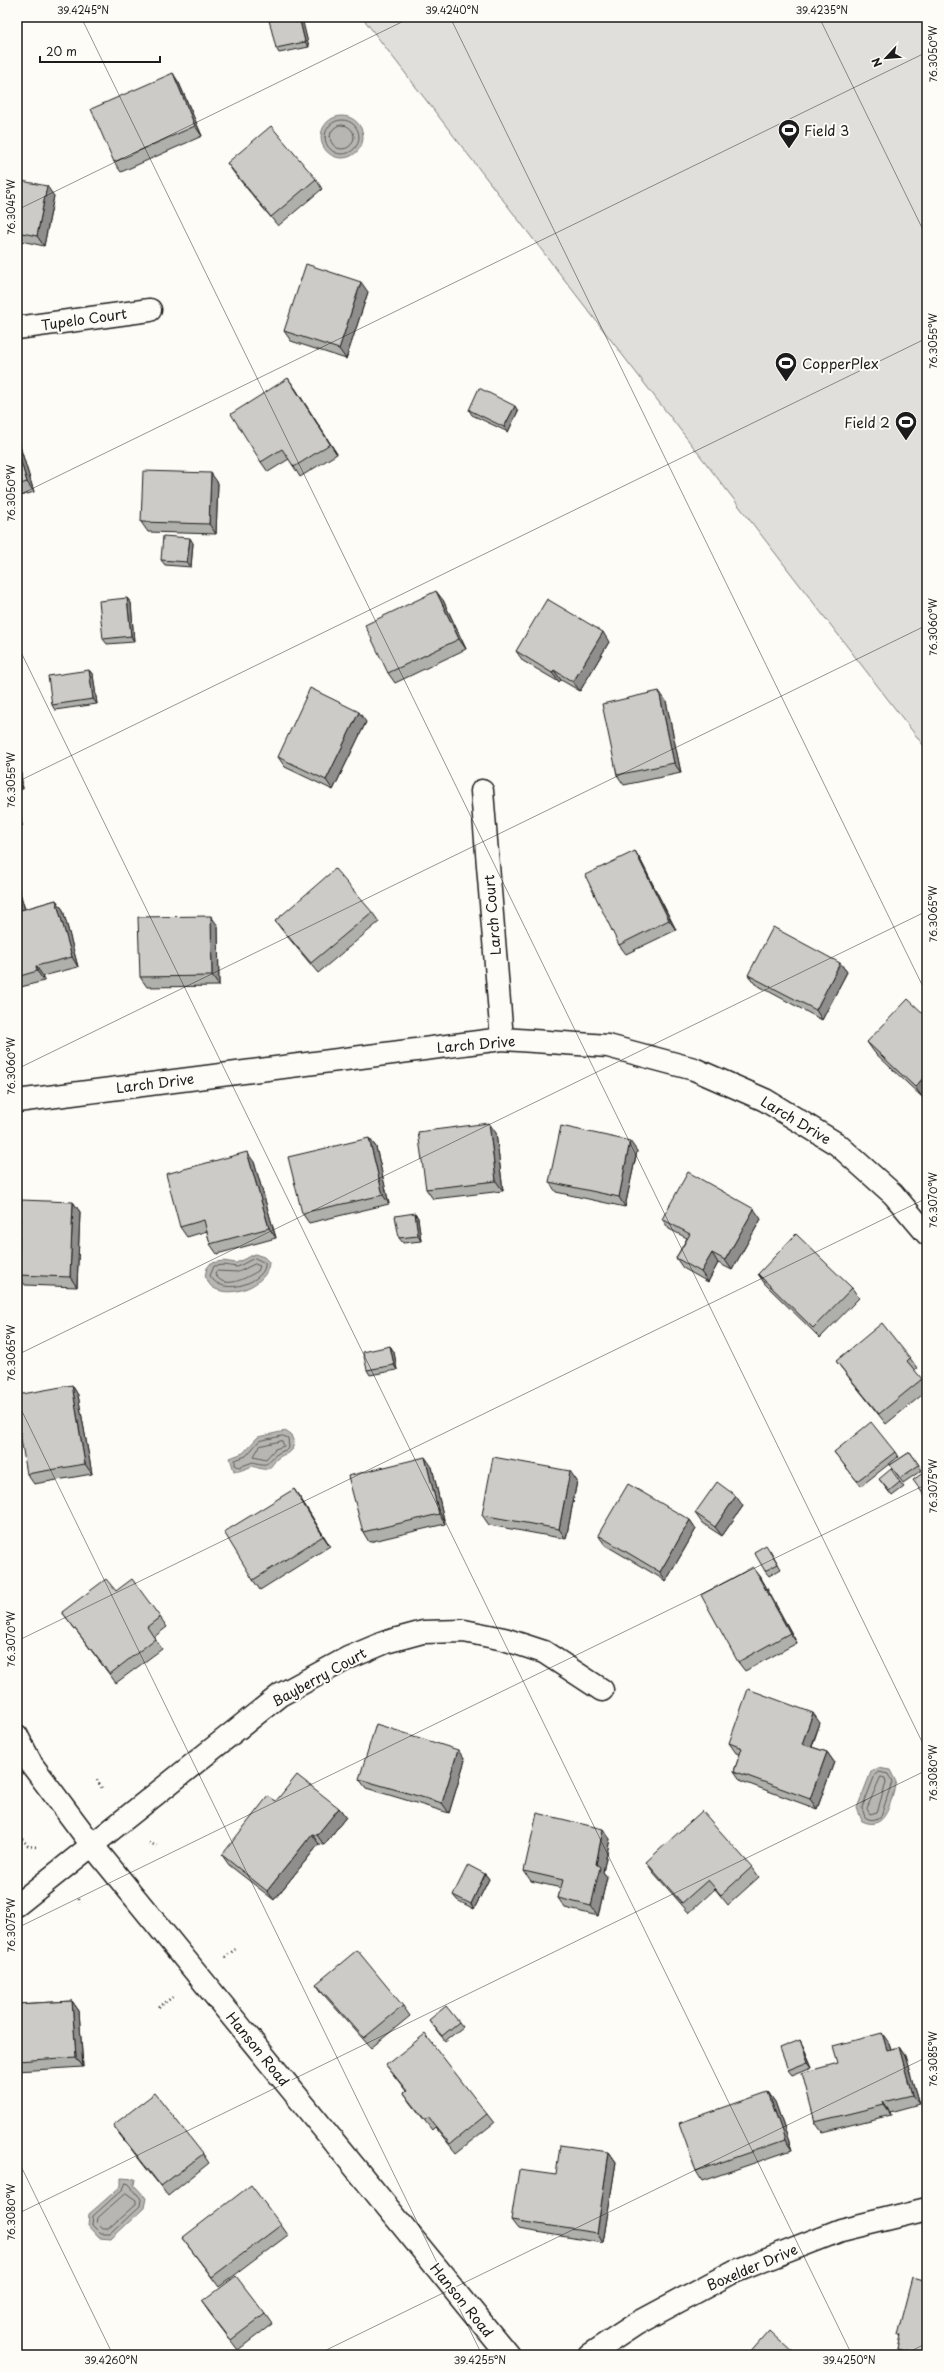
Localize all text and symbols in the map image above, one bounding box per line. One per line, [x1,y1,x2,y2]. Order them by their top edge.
text: 39.4245°N [57,2,109,17]
text: 39.4240°N [425,2,479,17]
text: 39.4235°N [796,2,848,17]
text: 76.3050°W [925,25,940,82]
scale bar [40,38,160,64]
north arrow [866,38,906,78]
text: 20 m [46,42,77,60]
text: N [867,55,886,70]
sports icon: Field 3 [776,117,802,150]
place label: Field 3 [804,120,849,141]
text: 76.3045°W [3,178,18,235]
street label: Tupelo Court [40,303,128,335]
text: 76.3055°W [925,312,940,369]
sports icon: CopperPlex [773,350,799,383]
place label: CopperPlex [802,353,879,374]
sports icon: Field 2 [893,409,919,442]
place label: Field 2 [844,412,890,433]
text: 76.3050°W [3,464,18,521]
text: 76.3060°W [925,598,940,656]
text: 76.3055°W [3,751,18,808]
street label: Larch Court [478,874,506,956]
text: 76.3065°W [925,885,940,942]
street label: Larch Drive [436,1030,516,1058]
text: 76.3060°W [3,1037,18,1095]
street label: Larch Drive [115,1068,195,1098]
street label: Larch Drive [757,1091,835,1149]
text: 76.3070°W [925,1171,940,1228]
text: 76.3065°W [3,1324,18,1381]
text: 76.3075°W [925,1458,940,1513]
text: 76.3070°W [3,1610,18,1667]
street label: Bayberry Court [268,1642,370,1712]
text: 76.3080°W [925,1744,940,1801]
text: 76.3075°W [3,1897,18,1952]
street label: Hanson Road [221,2007,295,2091]
text: 76.3085°W [925,2031,940,2087]
text: 76.3080°W [3,2183,18,2240]
street label: Boxelder Drive [703,2238,801,2296]
street label: Hanson Road [425,2258,499,2342]
text: 39.4260°N [84,2352,138,2367]
text: 39.4255°N [454,2352,506,2367]
text: 39.4250°N [822,2352,876,2367]

